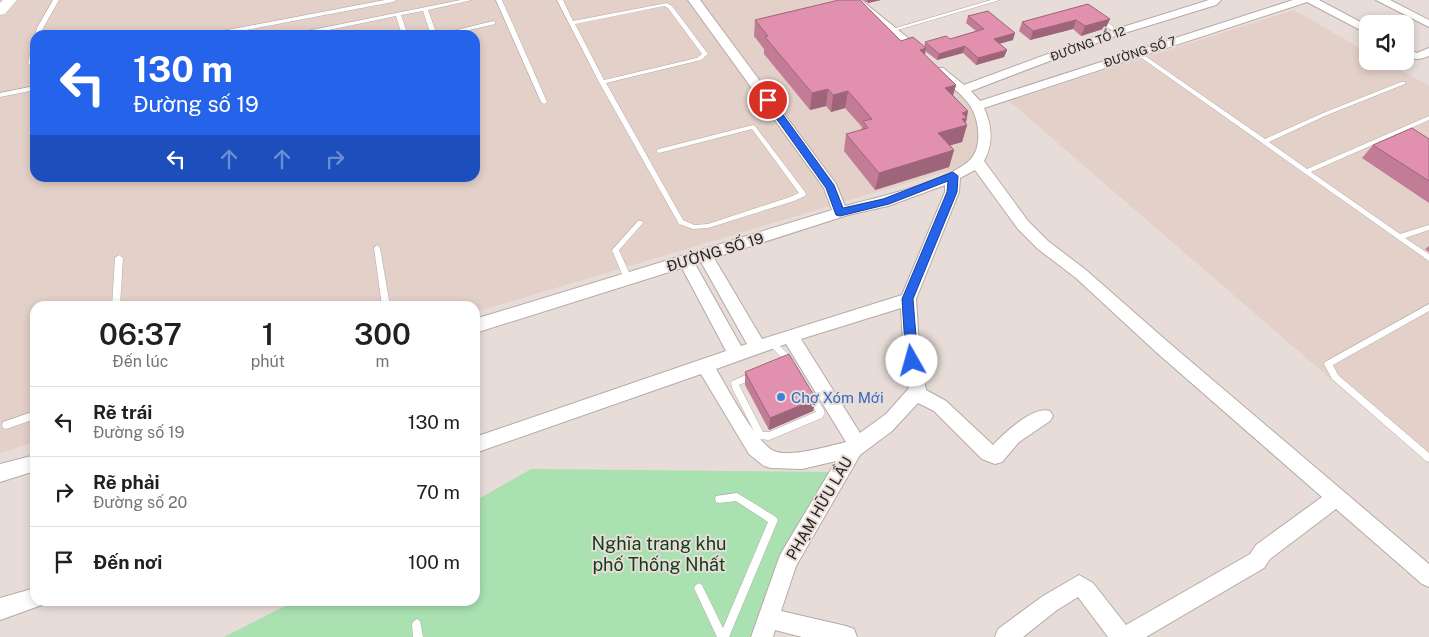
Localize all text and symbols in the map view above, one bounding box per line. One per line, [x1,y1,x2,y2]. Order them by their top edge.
map controls [1359,15,1414,70]
button: sound [1359,15,1414,70]
street label: ĐƯỜNG TỔ 12 [1048,22,1128,64]
street label: ĐƯỜNG SỐ 7 [1102,33,1178,70]
text: 130 m [133,49,233,90]
icon: left [50,50,115,115]
pin [747,79,789,121]
icon: arrive [754,86,782,114]
text: Đường số 19 [133,91,259,117]
icon: left [162,145,190,173]
icon: ahead [215,145,243,173]
icon: ahead [268,145,296,173]
icon: right [321,145,349,173]
street label: ĐƯỜNG SỐ 19 [664,227,766,275]
text: 06:37 [99,316,182,352]
text: 1 [262,316,274,352]
text: 300 [354,316,411,352]
position arrow [885,334,937,386]
text: Đến lúc [112,352,168,371]
text: phút [251,352,285,371]
text: m [376,352,389,371]
place label: Chợ Xóm Mới [791,389,884,406]
marker: Chợ Xóm Mới [775,391,787,403]
text: Rẽ trái [93,401,152,423]
icon: left [50,408,78,436]
text: 130 m [408,411,460,433]
text: Đường số 19 [93,423,185,442]
street label: PHẠM HỮU LẦU [781,453,855,562]
text: Rẽ phải [93,471,160,493]
icon: right [50,478,78,506]
text: 70 m [416,481,460,503]
text: Đường số 20 [93,493,187,512]
park label: Nghĩa trang khu phố Thống Nhất [592,533,726,575]
icon: arrive [50,548,78,576]
text: Đến nơi [93,551,162,573]
text: 100 m [408,551,460,573]

